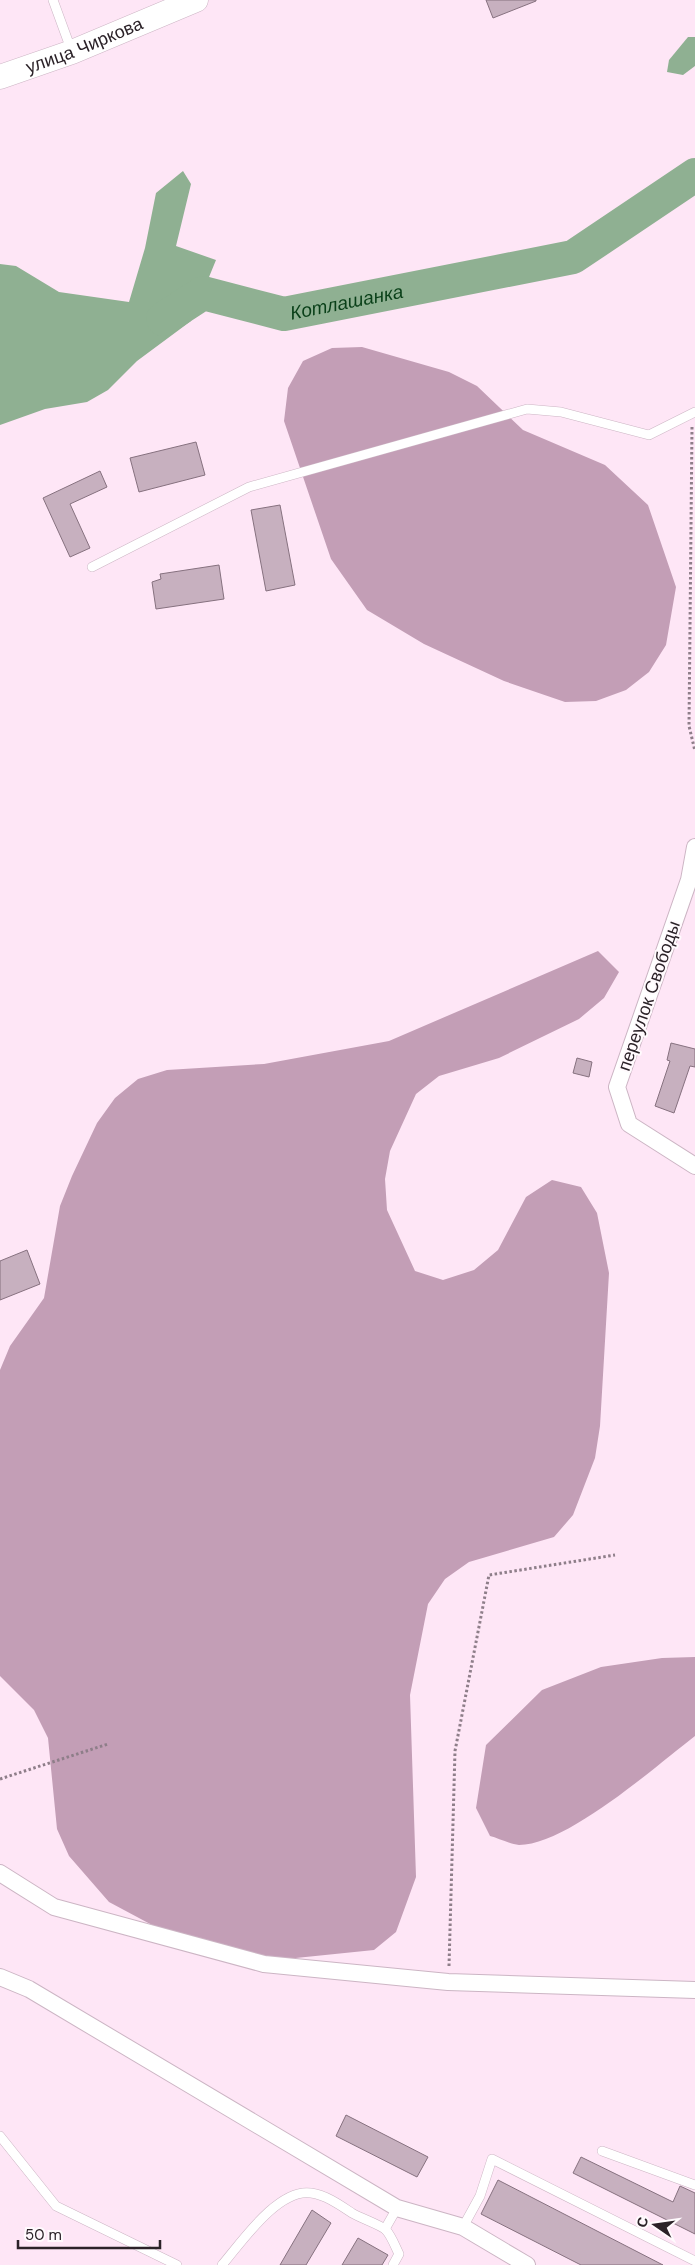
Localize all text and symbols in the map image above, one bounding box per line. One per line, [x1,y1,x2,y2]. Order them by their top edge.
street label: улица Чиркова [23,11,147,79]
water label: Котлашанка [288,278,405,325]
street label: переулок Свободы [612,918,686,1074]
north arrow [630,2200,680,2250]
text: С [632,2215,652,2229]
scale bar [18,2218,160,2250]
text: 50 m [25,2225,62,2245]

